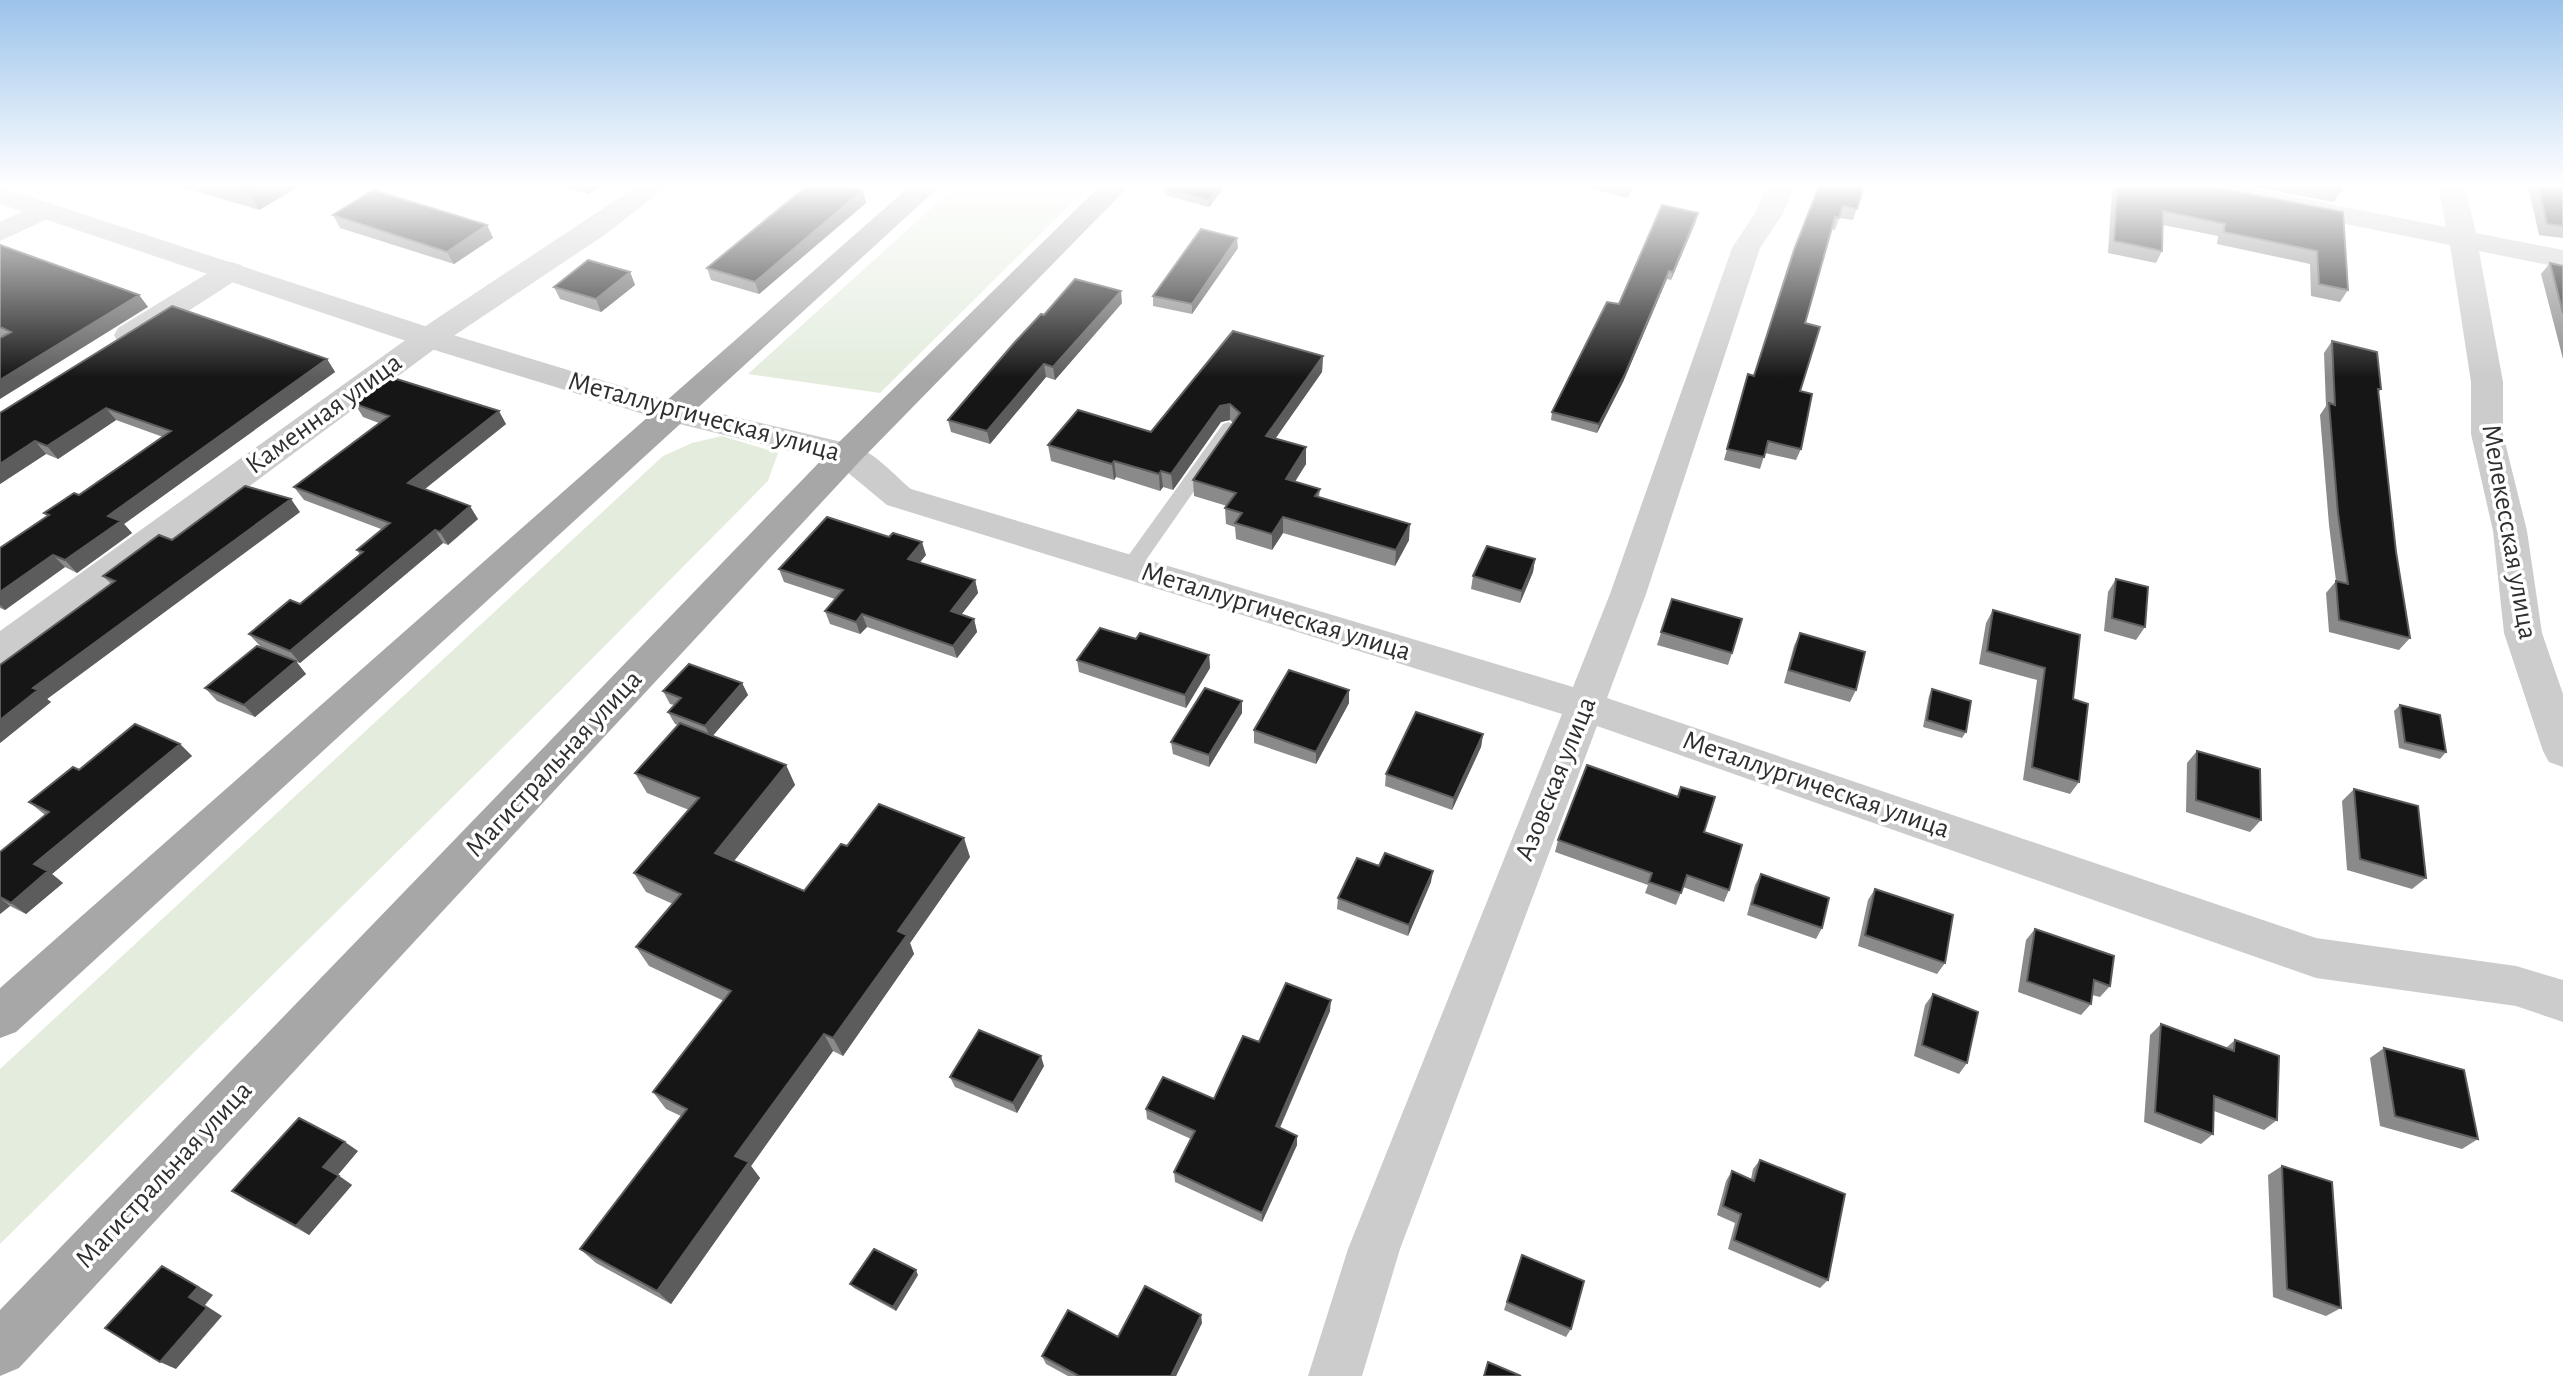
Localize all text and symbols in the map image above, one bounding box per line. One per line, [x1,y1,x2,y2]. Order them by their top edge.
street label: Каменная улица [241,348,407,480]
street label: Металлургическая улица [565,367,843,467]
street label: Мелекесская улица [2476,422,2542,642]
street label: Металлургическая улица [1138,558,1414,666]
street label: Магистральная улица [460,665,648,863]
street label: Азовская улица [1510,693,1602,865]
street label: Металлургическая улица [1679,726,1953,844]
street label: Магистральная улица [70,1076,258,1274]

